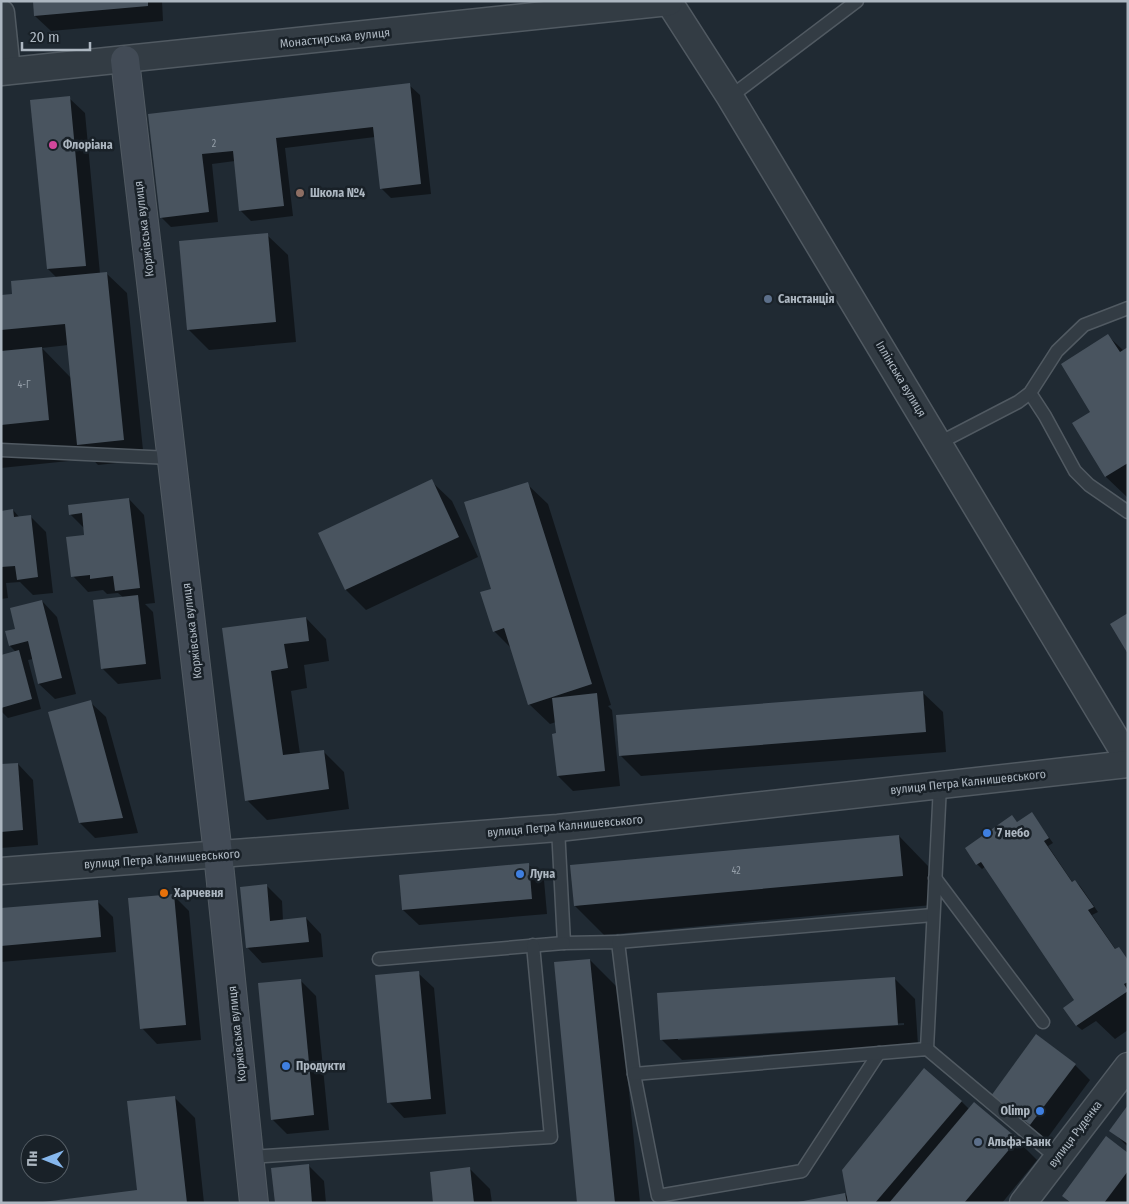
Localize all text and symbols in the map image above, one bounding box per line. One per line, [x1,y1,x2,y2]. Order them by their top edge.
scale bar [22,20,90,52]
street label: Монастирська вулиця [279,25,391,51]
text: 20 m [30,28,60,46]
place label: Флоріана [63,138,113,152]
house number: 2 [212,138,217,150]
marker: Флоріана [47,139,59,151]
street label: Коржівська вулиця [131,180,157,278]
place label: Школа №4 [310,186,365,200]
marker: Школа №4 [294,187,306,199]
place label: Санстанція [778,292,835,306]
marker: Санстанція [762,293,774,305]
street label: Іллінська вулиця [873,339,929,419]
house number: 4-Г [17,379,31,391]
street label: Коржівська вулиця [179,582,205,680]
street label: вулиця Петра Калнишевського [889,767,1047,797]
street label: вулиця Петра Калнишевського [486,812,644,840]
place label: 7 небо [997,826,1030,840]
marker: 7 небо [981,827,993,839]
street label: вулиця Петра Калнишевського [83,847,241,871]
house number: 42 [731,865,741,877]
place label: Луна [530,867,555,881]
marker: Луна [514,868,526,880]
place label: Харчевня [173,886,223,900]
marker: Харчевня [158,887,170,899]
street label: Коржівська вулиця [225,985,249,1083]
place label: Продукти [296,1059,345,1073]
marker: Продукти [280,1060,292,1072]
street label: вулиця Руденка [1045,1098,1105,1170]
place label: Olimp [1000,1104,1030,1118]
marker: Olimp [1034,1105,1046,1117]
north arrow [20,1134,70,1184]
place label: Альфа-Банк [987,1135,1052,1149]
marker: Альфа-Банк [972,1136,984,1148]
text: Пн [24,1151,41,1167]

